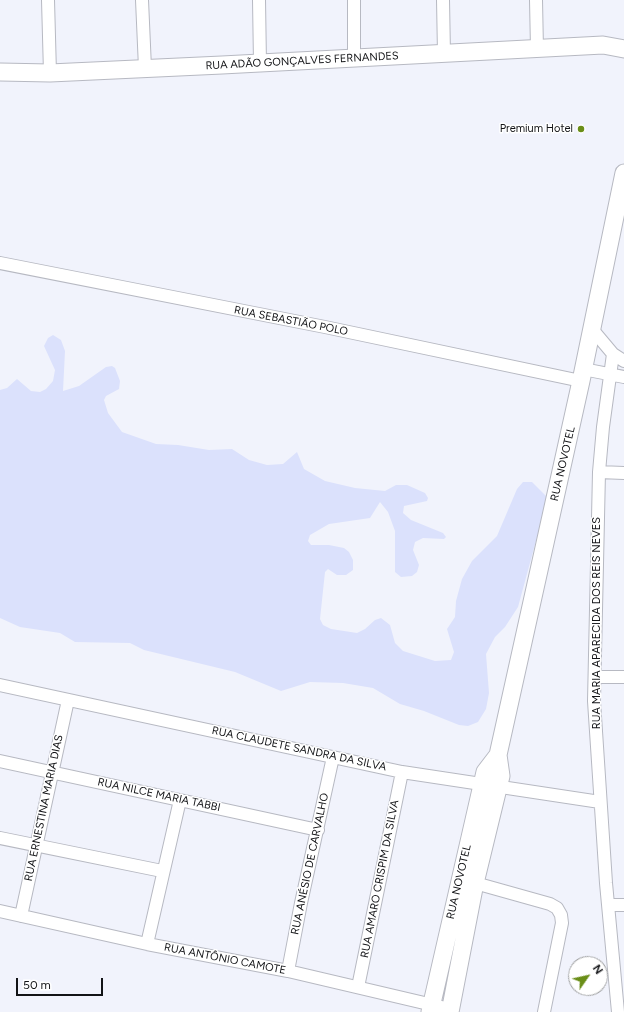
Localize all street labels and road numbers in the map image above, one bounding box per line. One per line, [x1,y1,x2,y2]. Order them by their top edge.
street label: RUA ADÃO GONÇALVES FERNANDES [205,49,399,73]
street label: RUA SEBASTIÃO POLO [233,303,349,339]
street label: RUA NOVOTEL [548,425,578,503]
street label: RUA MARIA APARECIDA DOS REIS NEVES [590,517,604,729]
street label: RUA CLAUDETE SANDRA DA SILVA [210,724,388,774]
street label: RUA ERNESTINA MARIA DIAS [22,734,66,882]
street label: RUA NILCE MARIA TABBI [96,776,222,814]
street label: RUA ANÉSIO DE CARVALHO [289,792,331,936]
street label: RUA AMARO CRISPIM DA SILVA [358,799,402,959]
street label: RUA NOVOTEL [444,843,474,921]
street label: RUA ANTÔNIO CAMOTE [163,941,287,977]

